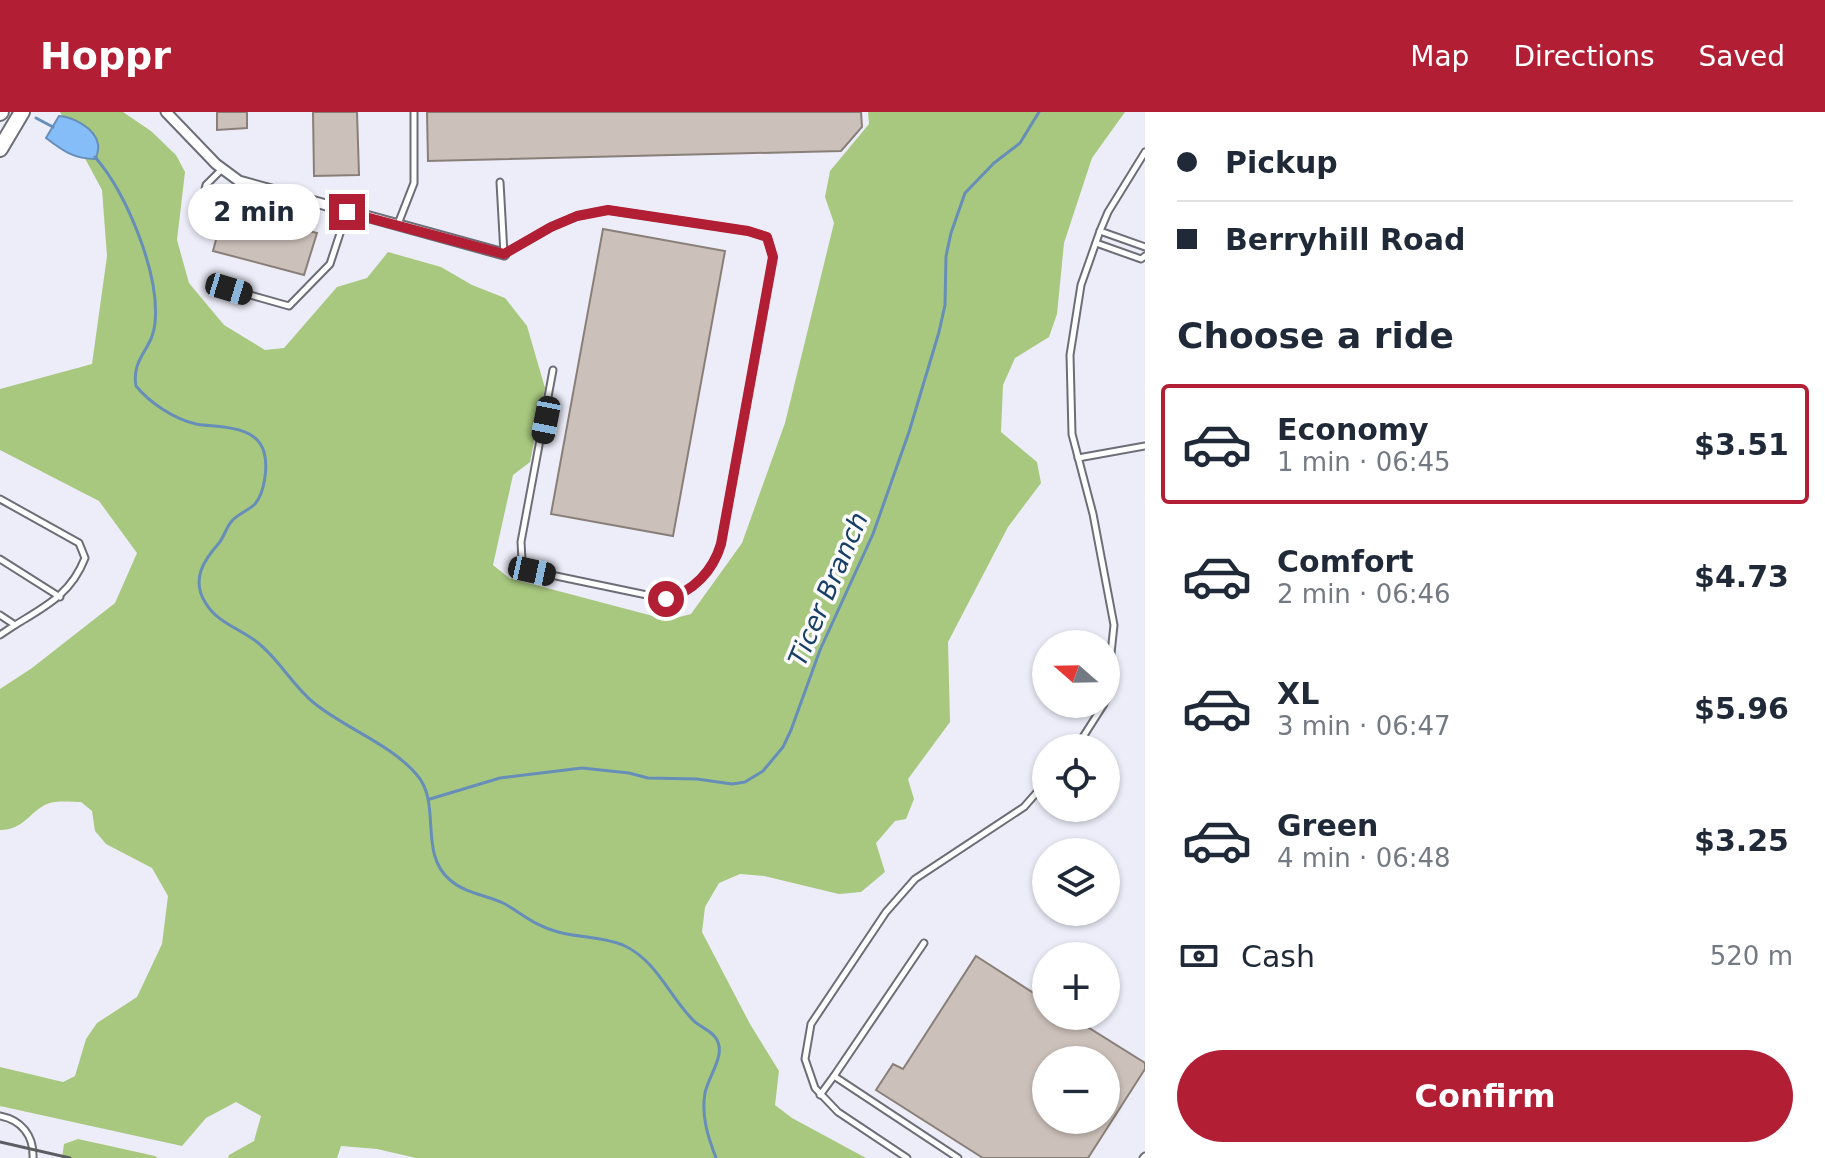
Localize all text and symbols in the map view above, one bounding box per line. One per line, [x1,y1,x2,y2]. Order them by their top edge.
text: Hoppr [40,34,171,78]
text: Map [1410,40,1469,73]
text: Directions [1513,40,1654,73]
text: Saved [1698,40,1785,73]
text: Pickup [1225,145,1338,180]
callout: 2 min [187,184,319,240]
route end [329,194,365,230]
text: 2 min [213,197,295,227]
text: Berryhill Road [1225,222,1465,257]
car [203,271,255,307]
text: Choose a ride [1177,315,1454,356]
car [530,394,562,446]
icon: car [1181,408,1253,480]
text: Economy [1277,412,1429,447]
text: $3.51 [1694,427,1789,462]
text: 1 min · 06:45 [1277,447,1451,477]
water label: Ticer Branch [782,508,874,670]
icon: car [1181,540,1253,612]
text: Comfort [1277,544,1414,579]
car [506,554,558,588]
text: $4.73 [1694,559,1789,594]
text: 2 min · 06:46 [1277,579,1451,609]
route start [648,581,684,617]
north arrow [1032,630,1120,718]
map controls [1032,630,1120,1134]
icon: car [1181,672,1253,744]
text: XL [1277,676,1319,711]
text: $5.96 [1694,691,1789,726]
text: 3 min · 06:47 [1277,711,1451,741]
button: locate [1032,734,1120,822]
icon: car [1181,804,1253,876]
text: Green [1277,808,1378,843]
text: $3.25 [1694,823,1789,858]
button: layers [1032,838,1120,926]
text: 4 min · 06:48 [1277,843,1451,873]
icon: cash [1177,934,1221,978]
text: Cash [1241,939,1315,974]
text: 520 m [1710,941,1793,971]
button: + [1032,942,1120,1030]
button: − [1032,1046,1120,1134]
button: Confirm [1177,1050,1793,1142]

